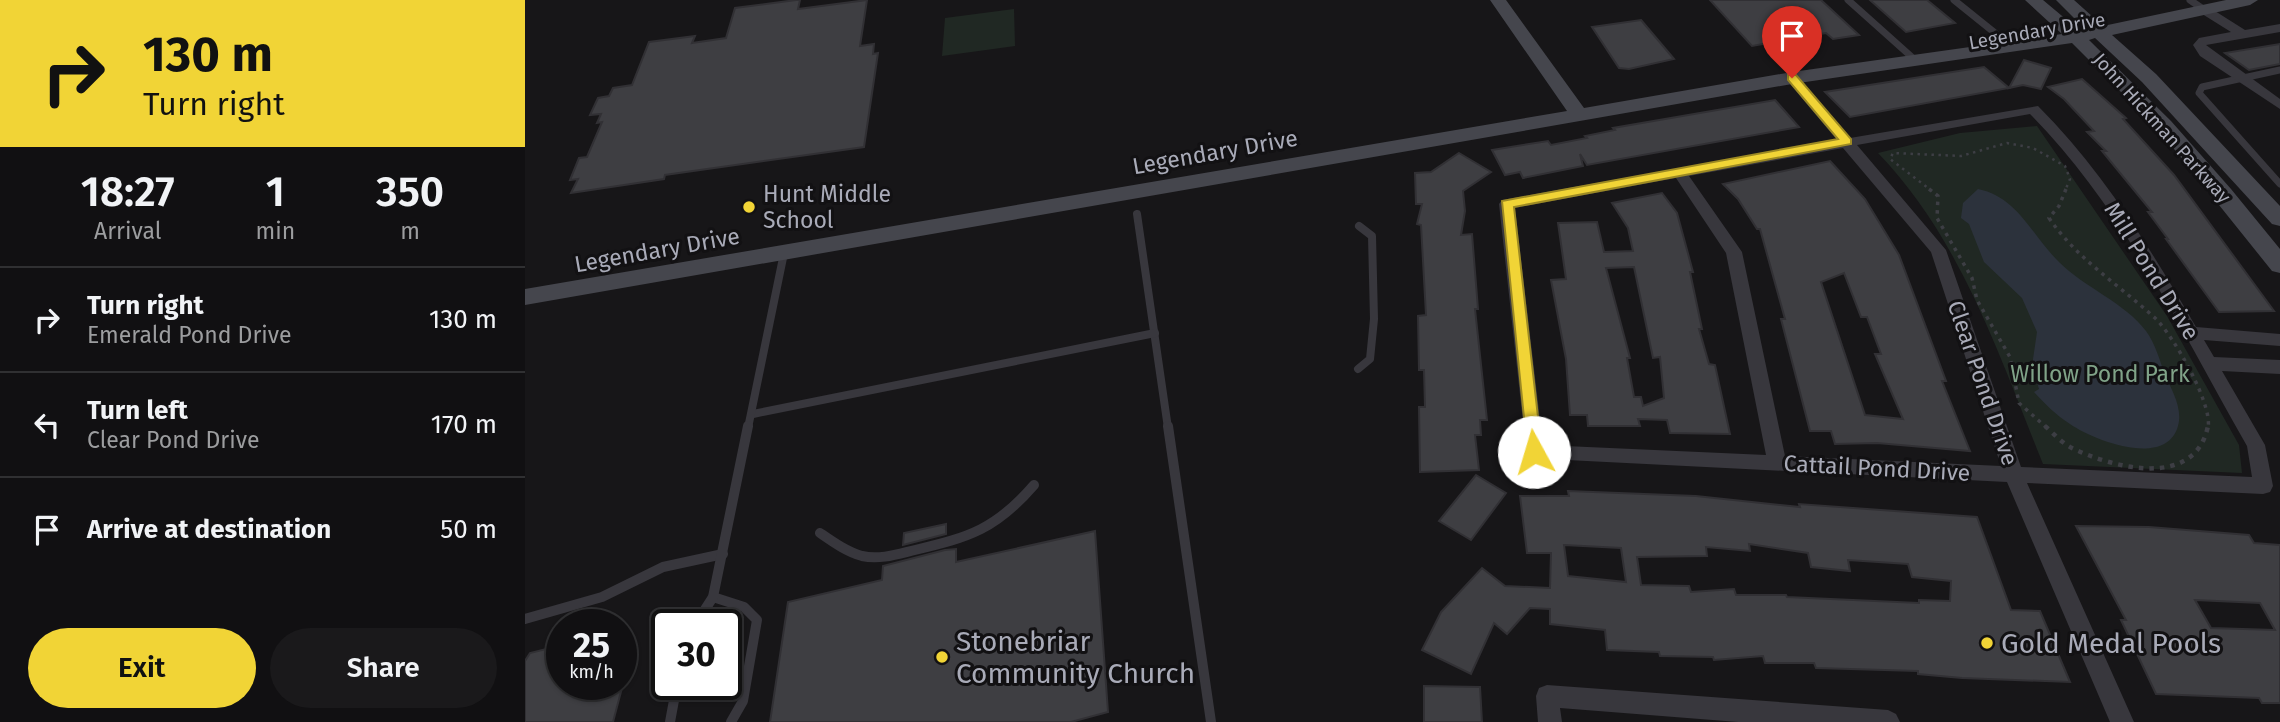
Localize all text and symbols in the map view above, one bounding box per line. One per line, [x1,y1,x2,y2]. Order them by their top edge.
pin [1762,6,1822,78]
street label: Legendary Drive [1967,8,2107,54]
icon: arrive [1773,17,1811,55]
text: 130 m [143,25,273,84]
icon: right [28,28,119,119]
street label: John Hickman Parkway [2088,48,2236,208]
text: Turn right [143,85,285,123]
street label: Legendary Drive [1130,124,1300,180]
text: 18:27 [81,167,175,217]
text: 1 [266,167,285,217]
text: 350 [376,167,444,217]
place label: Hunt Middle School [763,180,891,234]
street label: Mill Pond Drive [2098,197,2206,345]
marker: Hunt Middle School [741,199,757,215]
text: Arrival [94,217,161,245]
text: min [256,217,295,245]
text: m [400,217,420,245]
street label: Legendary Drive [572,222,742,278]
text: Turn right [87,290,204,321]
street label: Clear Pond Drive [1942,297,2024,469]
icon: right [28,301,66,339]
text: 130 m [429,304,497,335]
text: Emerald Pond Drive [87,321,292,349]
park label: Willow Pond Park [2010,360,2190,388]
text: Turn left [87,395,188,426]
icon: left [28,406,66,444]
text: 170 m [431,409,497,440]
position arrow [1497,415,1571,489]
text: Clear Pond Drive [87,426,259,454]
street label: Cattail Pond Drive [1783,449,1971,487]
icon: arrive [28,511,66,549]
text: Arrive at destination [87,514,331,545]
text: 50 m [440,514,497,545]
speed limit sign: 30 [651,609,742,700]
text: 25 [573,624,610,666]
place label: Stonebriar Community Church [956,625,1195,690]
place label: Gold Medal Pools [2001,627,2221,660]
button: Exit [28,628,256,708]
button: Share [270,628,497,708]
marker: Gold Medal Pools [1979,635,1995,651]
marker: Stonebriar Community Church [934,649,950,665]
text: km/h [569,661,614,683]

